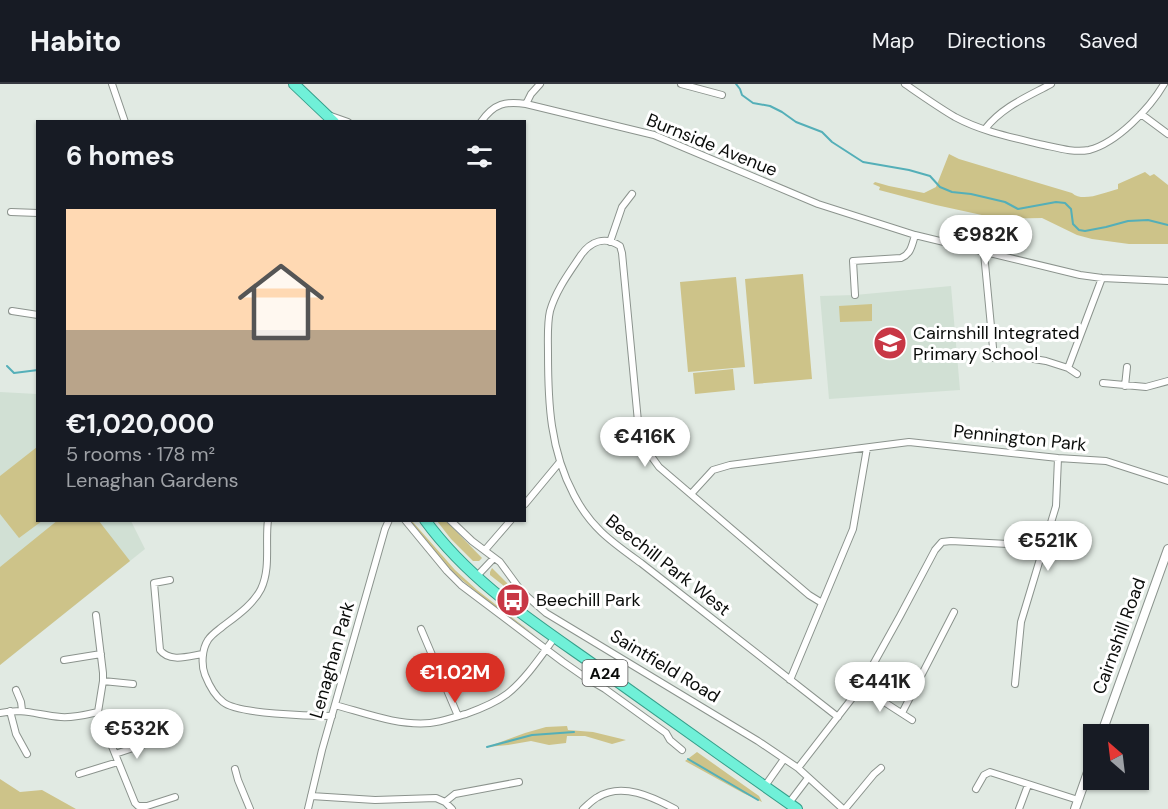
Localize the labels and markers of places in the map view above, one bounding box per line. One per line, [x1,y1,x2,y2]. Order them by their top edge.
pin: €982K [944,215,1028,266]
place label: Cairnshill Integrated Primary School [913,321,1080,366]
school or university icon: Cairnshill Integrated Primary School [872,325,908,361]
pin: €416K [603,417,687,468]
pin: €521K [1006,521,1090,572]
bus stop icon: Beechill Park [495,582,531,618]
place label: Beechill Park [536,588,641,612]
pin: €1.02M [406,653,504,704]
pin: €441K [838,662,922,713]
pin: €532K [95,709,179,760]

